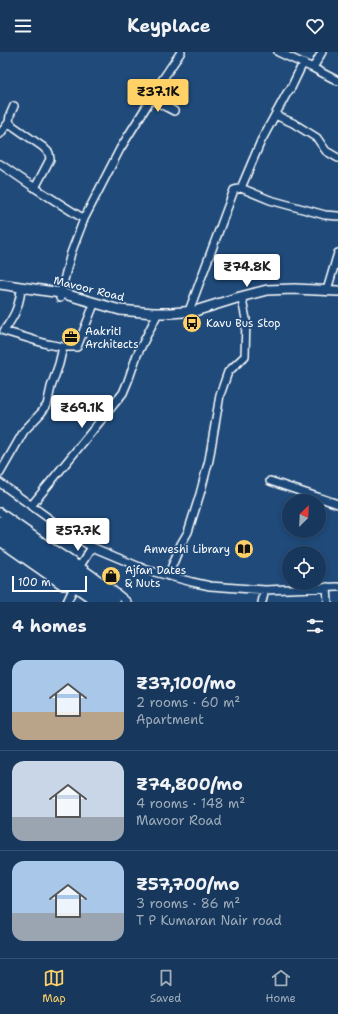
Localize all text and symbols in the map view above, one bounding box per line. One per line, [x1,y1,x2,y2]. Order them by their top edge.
text: Keyplace [127,14,211,38]
icon: menu [12,15,34,37]
icon: heart [304,15,326,37]
pin: ₹37.1K [125,79,191,113]
text: ₹37.1K [137,83,179,100]
pin: ₹74.8K [214,254,280,288]
text: ₹74.8K [223,258,271,275]
street label: Mavoor Road [52,273,126,305]
bus stop icon: Kavu Bus Stop [181,312,203,334]
place label: Kavu Bus Stop [206,316,281,331]
place label: Aakriti Architects [85,324,139,352]
office icon: Aakriti Architects [60,326,82,348]
pin: ₹69.1K [49,395,115,429]
text: ₹69.1K [60,399,104,416]
north arrow [282,494,326,538]
map controls [282,494,326,590]
pin: ₹57.7K [45,518,111,552]
text: ₹57.7K [55,522,101,539]
library icon: Anweshi Library [233,538,255,560]
place label: Anweshi Library [144,542,230,557]
button: locate [282,546,326,590]
place label: Ajfan Dates & Nuts [125,563,186,591]
shop icon: Ajfan Dates & Nuts [100,565,122,587]
scale bar [12,574,87,593]
text: 100 m [18,575,51,590]
text: 4 homes [12,615,87,637]
icon: filters [304,615,326,637]
text: ₹37,100/mo [136,672,236,694]
icon: home [44,676,92,724]
text: 2 rooms · 60 m² [136,694,240,711]
text: Apartment [136,711,204,728]
text: ₹74,800/mo [136,773,243,795]
icon: home [44,777,92,825]
text: 4 rooms · 148 m² [136,795,245,812]
text: Mavoor Road [136,812,222,829]
text: ₹57,700/mo [136,873,240,895]
icon: home [44,877,92,925]
text: 3 rooms · 86 m² [136,895,240,912]
text: T P Kumaran Nair road [136,912,282,929]
tab: Map [42,967,66,1006]
tab: Saved [150,967,181,1006]
tab: Home [266,967,296,1006]

